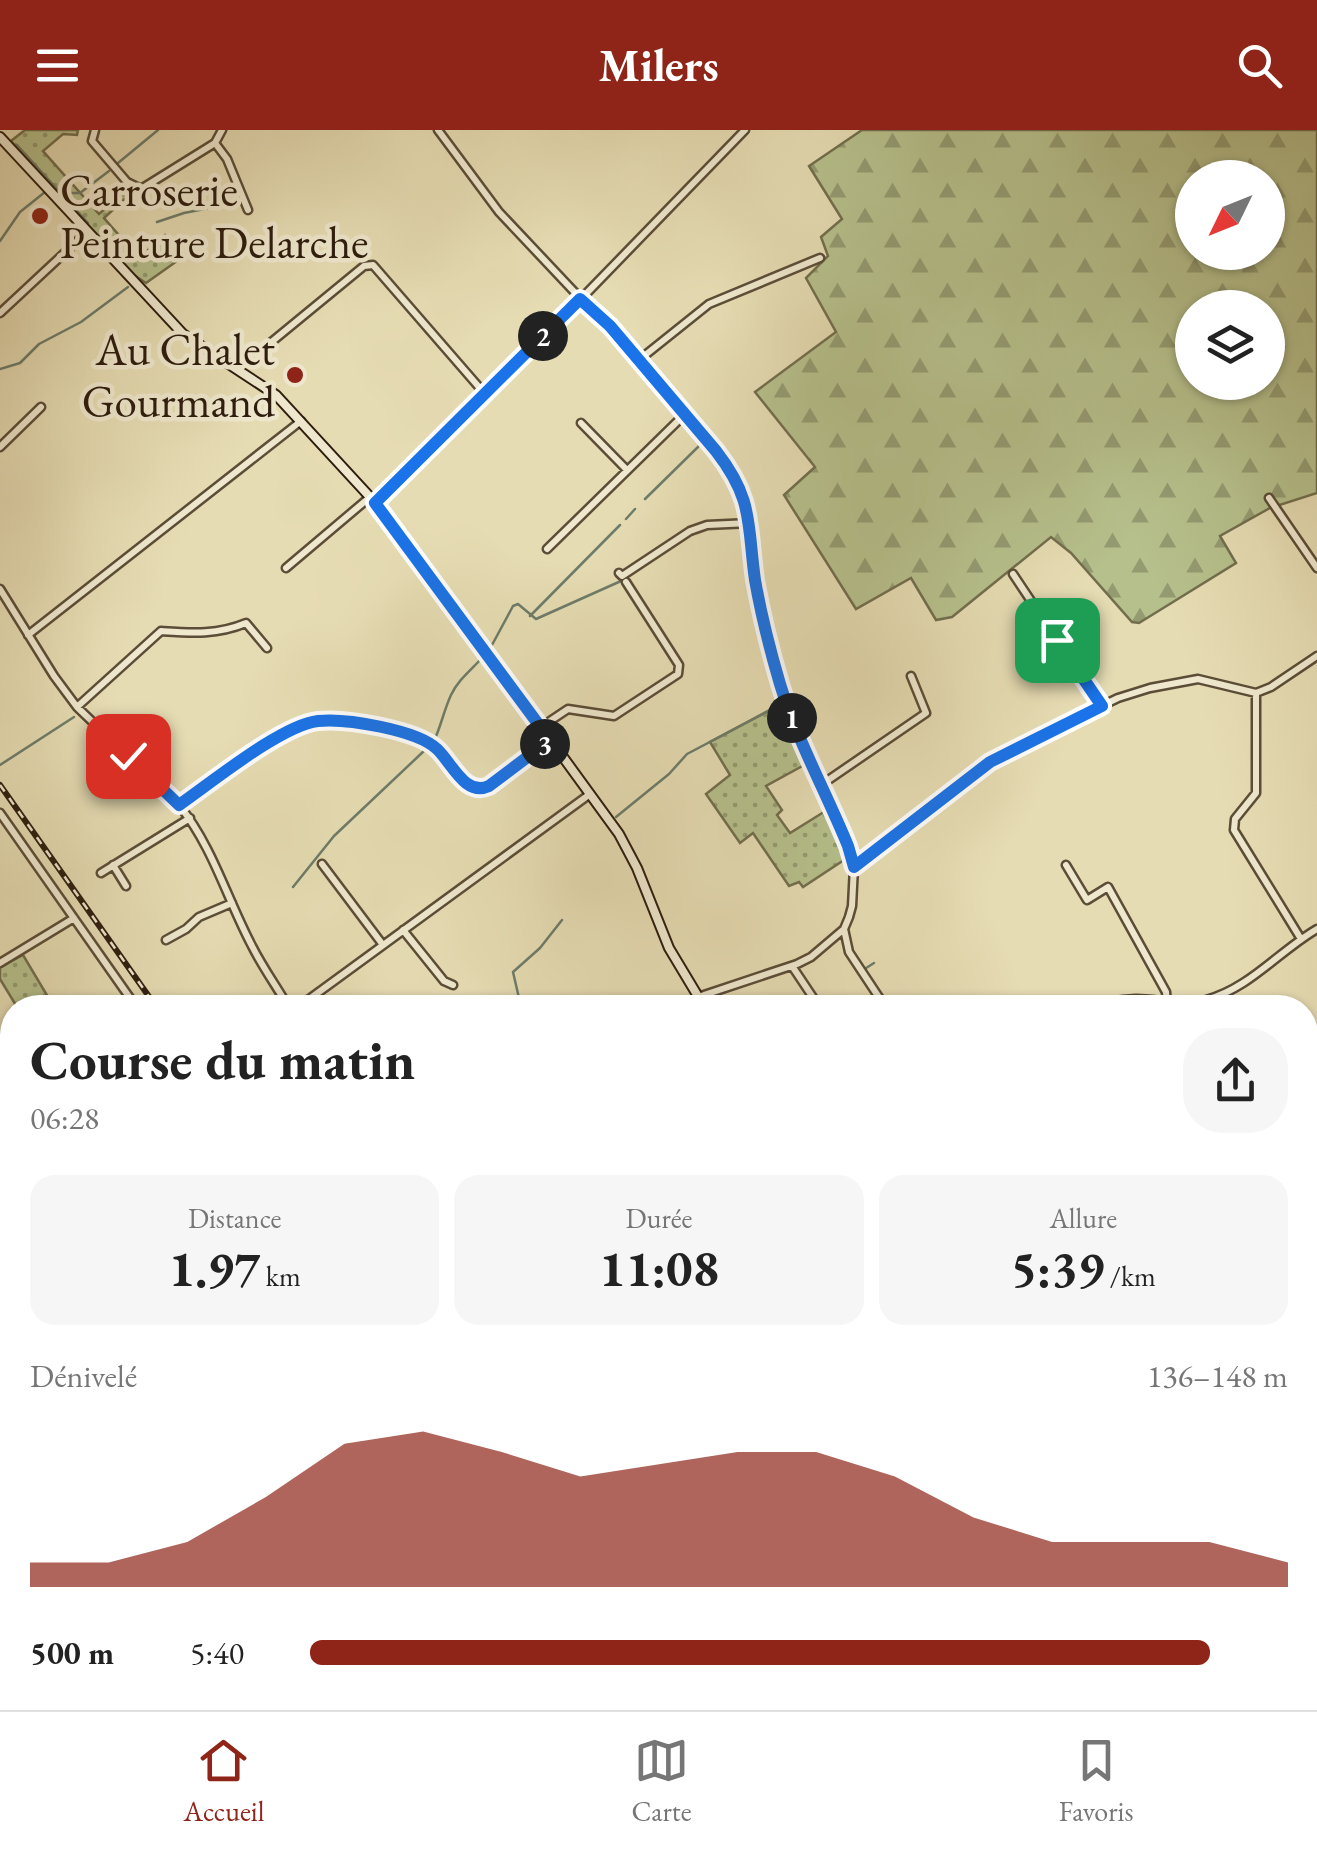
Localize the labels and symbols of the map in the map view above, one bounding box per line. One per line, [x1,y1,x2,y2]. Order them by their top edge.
north arrow [1175,160,1285,270]
place label: Carroserie Peinture Delarche [60,161,369,271]
marker: Carroserie Peinture Delarche [29,205,51,227]
pin: 2 [518,311,568,361]
place label: Au Chalet Gourmand [82,320,275,430]
marker: Au Chalet Gourmand [284,364,306,386]
pin [1015,598,1100,683]
pin: 1 [767,693,817,743]
pin [86,714,171,799]
pin: 3 [520,719,570,769]

